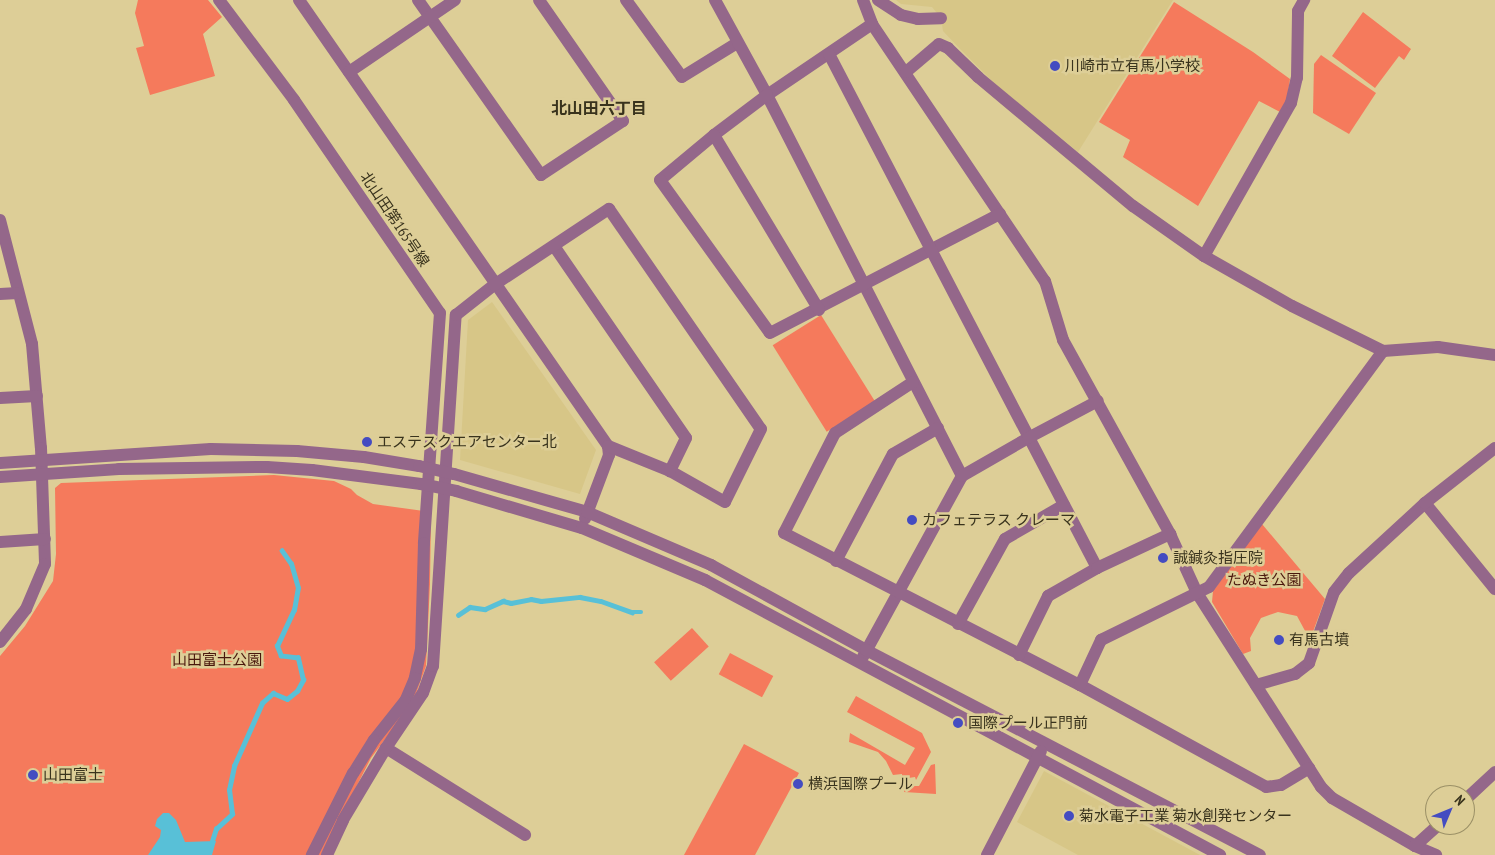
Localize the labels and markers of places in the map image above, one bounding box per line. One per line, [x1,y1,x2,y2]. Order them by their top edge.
place label: 川崎市立有馬小学校 [1065,57,1200,75]
marker: 川崎市立有馬小学校 [1049,60,1061,72]
place label: エステスクエアセンター北 [377,433,557,451]
marker: エステスクエアセンター北 [361,436,373,448]
place label: カフェテラス クレーマ [922,511,1075,529]
marker: カフェテラス クレーマ [906,514,918,526]
place label: 誠鍼灸指圧院 [1173,549,1263,567]
marker: 誠鍼灸指圧院 [1157,552,1169,564]
place label: 有馬古墳 [1289,631,1349,649]
marker: 有馬古墳 [1273,634,1285,646]
place label: 国際プール正門前 [968,714,1088,732]
marker: 国際プール正門前 [952,717,964,729]
place label: 山田富士 [43,766,103,784]
marker: 山田富士 [27,769,39,781]
place label: 横浜国際プール [808,775,913,793]
marker: 横浜国際プール [792,778,804,790]
place label: 菊水電子工業 菊水創発センター [1079,807,1292,825]
marker: 菊水電子工業 菊水創発センター [1063,810,1075,822]

